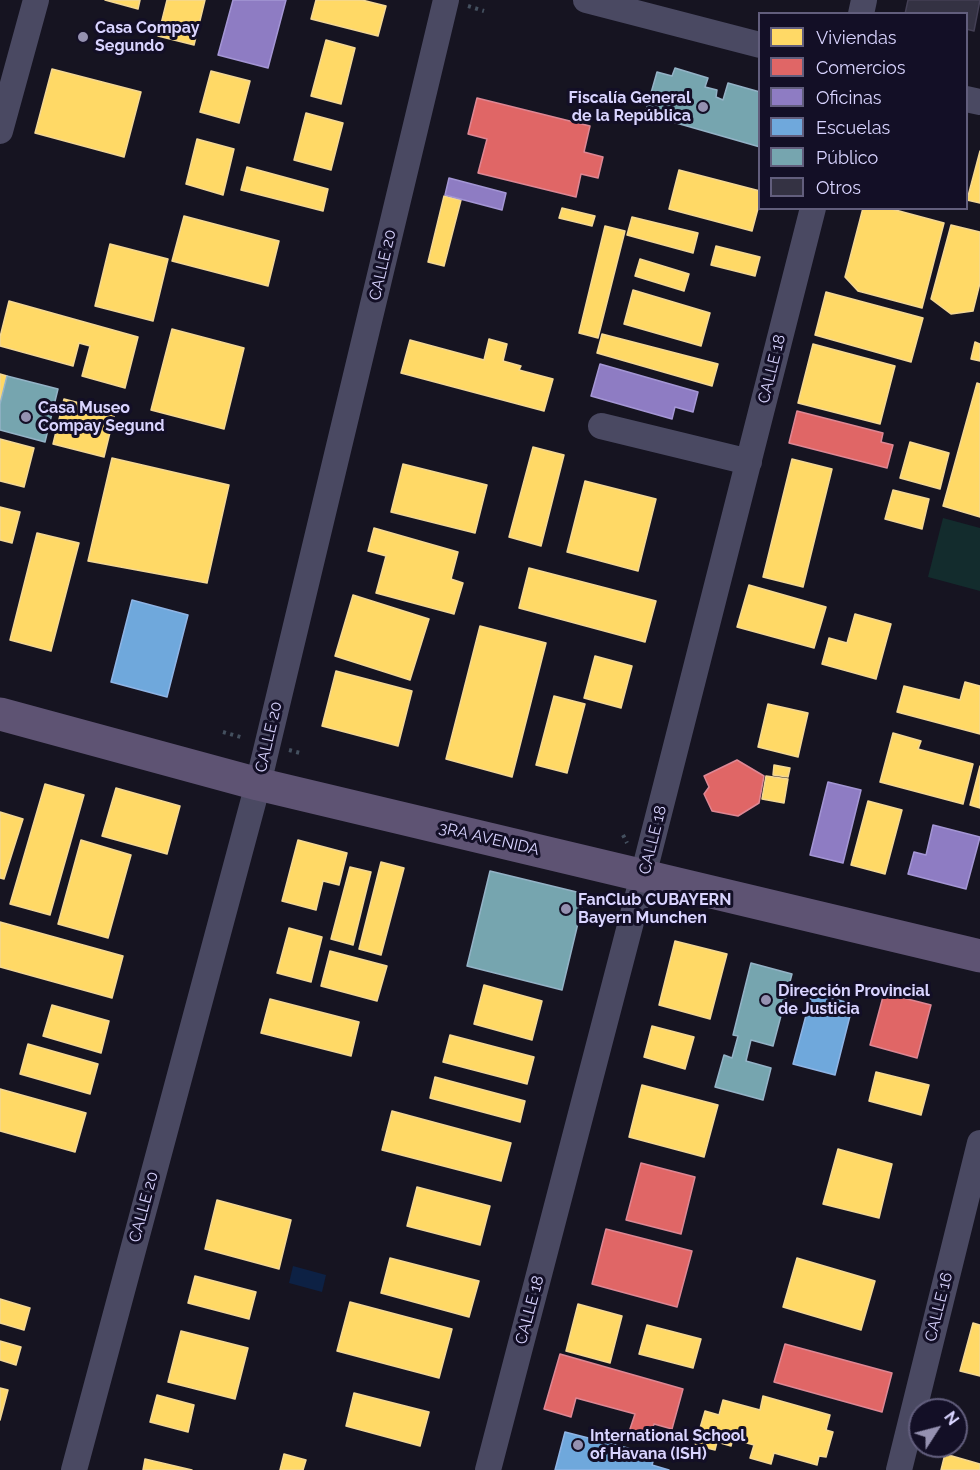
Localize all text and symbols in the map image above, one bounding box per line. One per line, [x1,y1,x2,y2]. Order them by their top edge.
legend [758,12,968,210]
place label: Casa Compay Segundo [95,18,199,56]
text: Viviendas [816,27,896,48]
marker: Casa Compay Segundo [76,30,90,44]
text: Comercios [816,57,905,78]
text: Oficinas [816,87,881,108]
place label: Fiscalía General de la República [569,88,691,126]
marker: Fiscalía General de la República [696,100,710,114]
text: Escuelas [816,117,890,138]
text: Público [816,147,878,168]
text: Otros [816,177,861,198]
street label: CALLE 20 [366,228,400,302]
street label: CALLE 18 [754,332,790,406]
place label: Casa Museo Compay Segund [38,398,165,436]
marker: Casa Museo Compay Segund [19,410,33,424]
street label: CALLE 20 [252,700,286,774]
street label: CALLE 18 [635,803,671,877]
street label: 3RA AVENIDA [437,818,541,860]
place label: FanClub CUBAYERN Bayern Munchen [578,890,731,928]
marker: FanClub CUBAYERN Bayern Munchen [559,902,573,916]
place label: Dirección Provincial de Justicia [778,981,930,1019]
marker: Dirección Provincial de Justicia [759,993,773,1007]
street label: CALLE 20 [125,1170,163,1244]
street label: CALLE 16 [921,1270,957,1344]
street label: CALLE 18 [512,1273,548,1347]
north arrow [908,1398,968,1458]
text: N [940,1408,963,1429]
place label: International School of Havana (ISH) [590,1426,745,1464]
marker: International School of Havana (ISH) [571,1438,585,1452]

